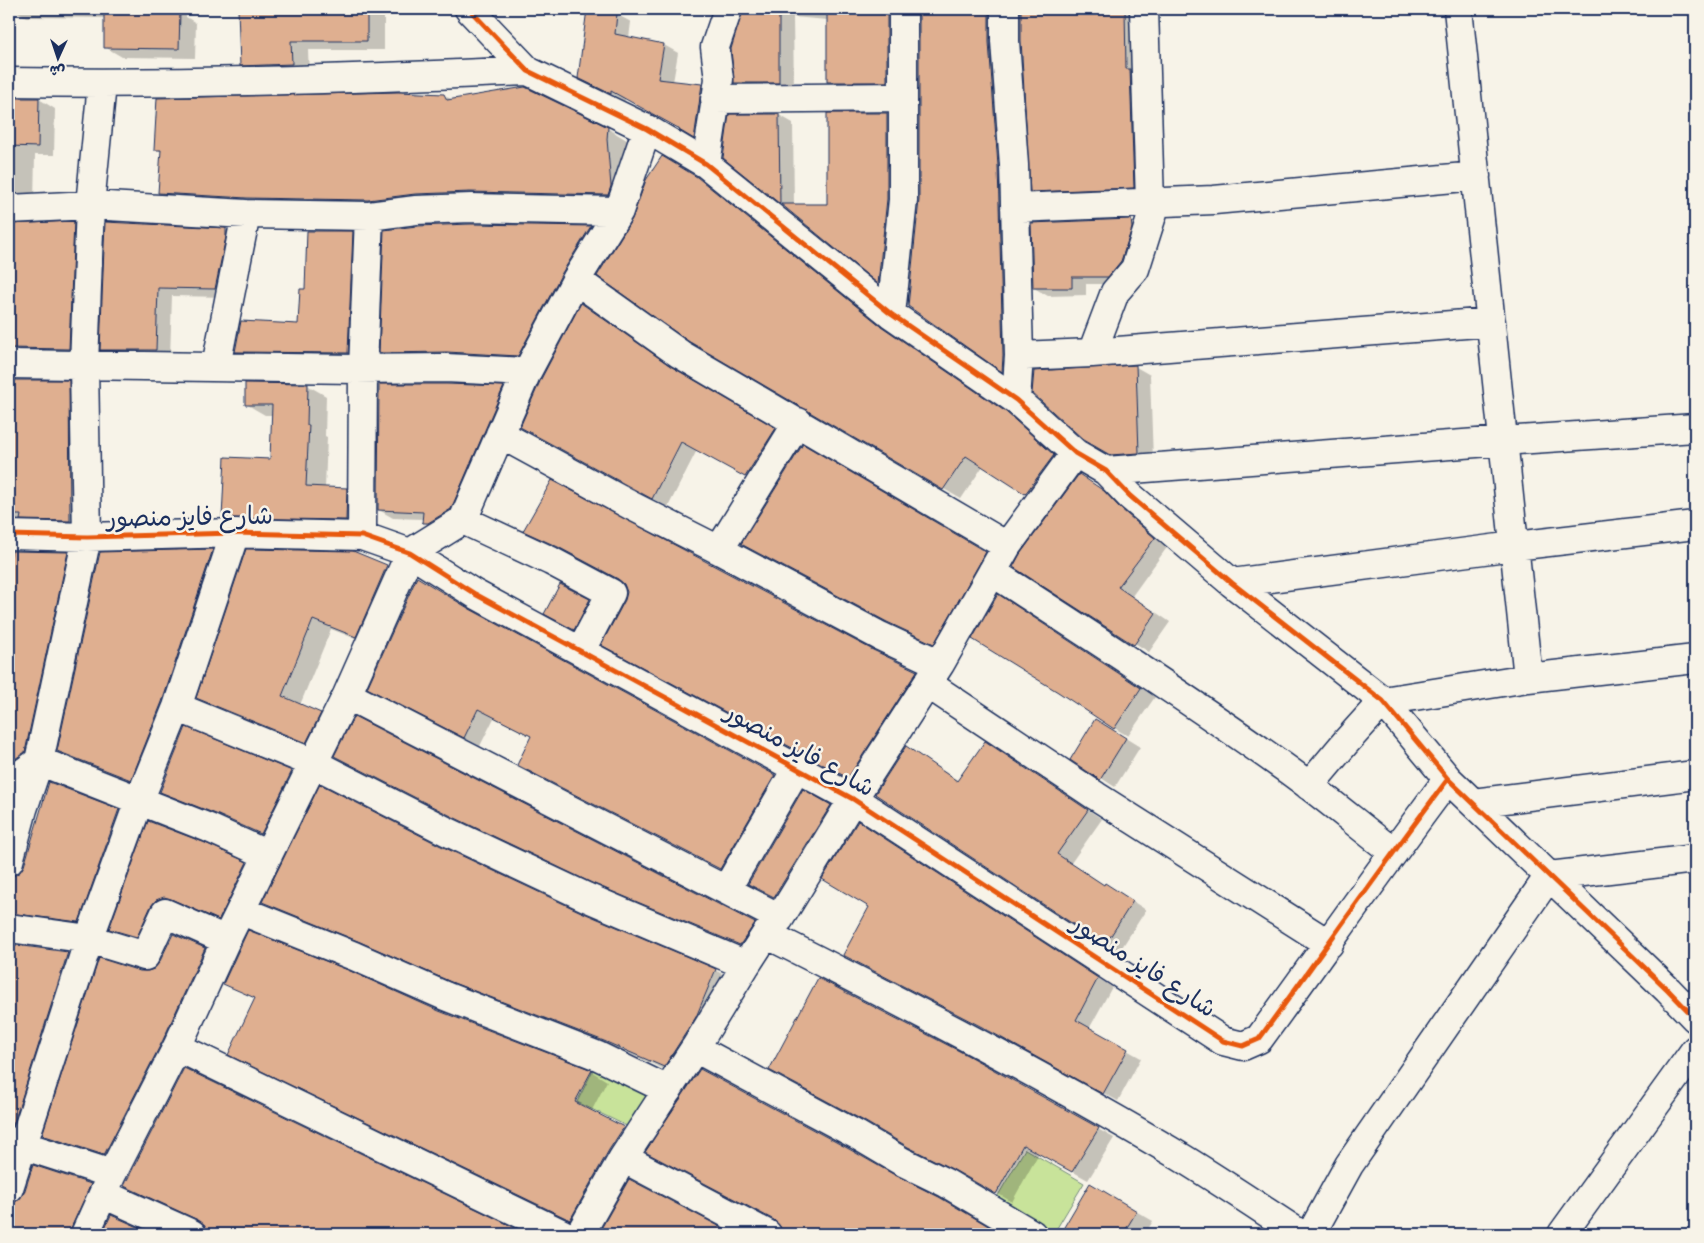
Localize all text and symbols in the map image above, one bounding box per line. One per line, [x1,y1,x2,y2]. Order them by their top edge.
north arrow [32,32,82,82]
text: ش [49,62,65,79]
street label: شارع فايز منصور [105,500,273,535]
street label: شارع فايز منصور [717,695,880,805]
street label: شارع فايز منصور [1063,906,1222,1025]

